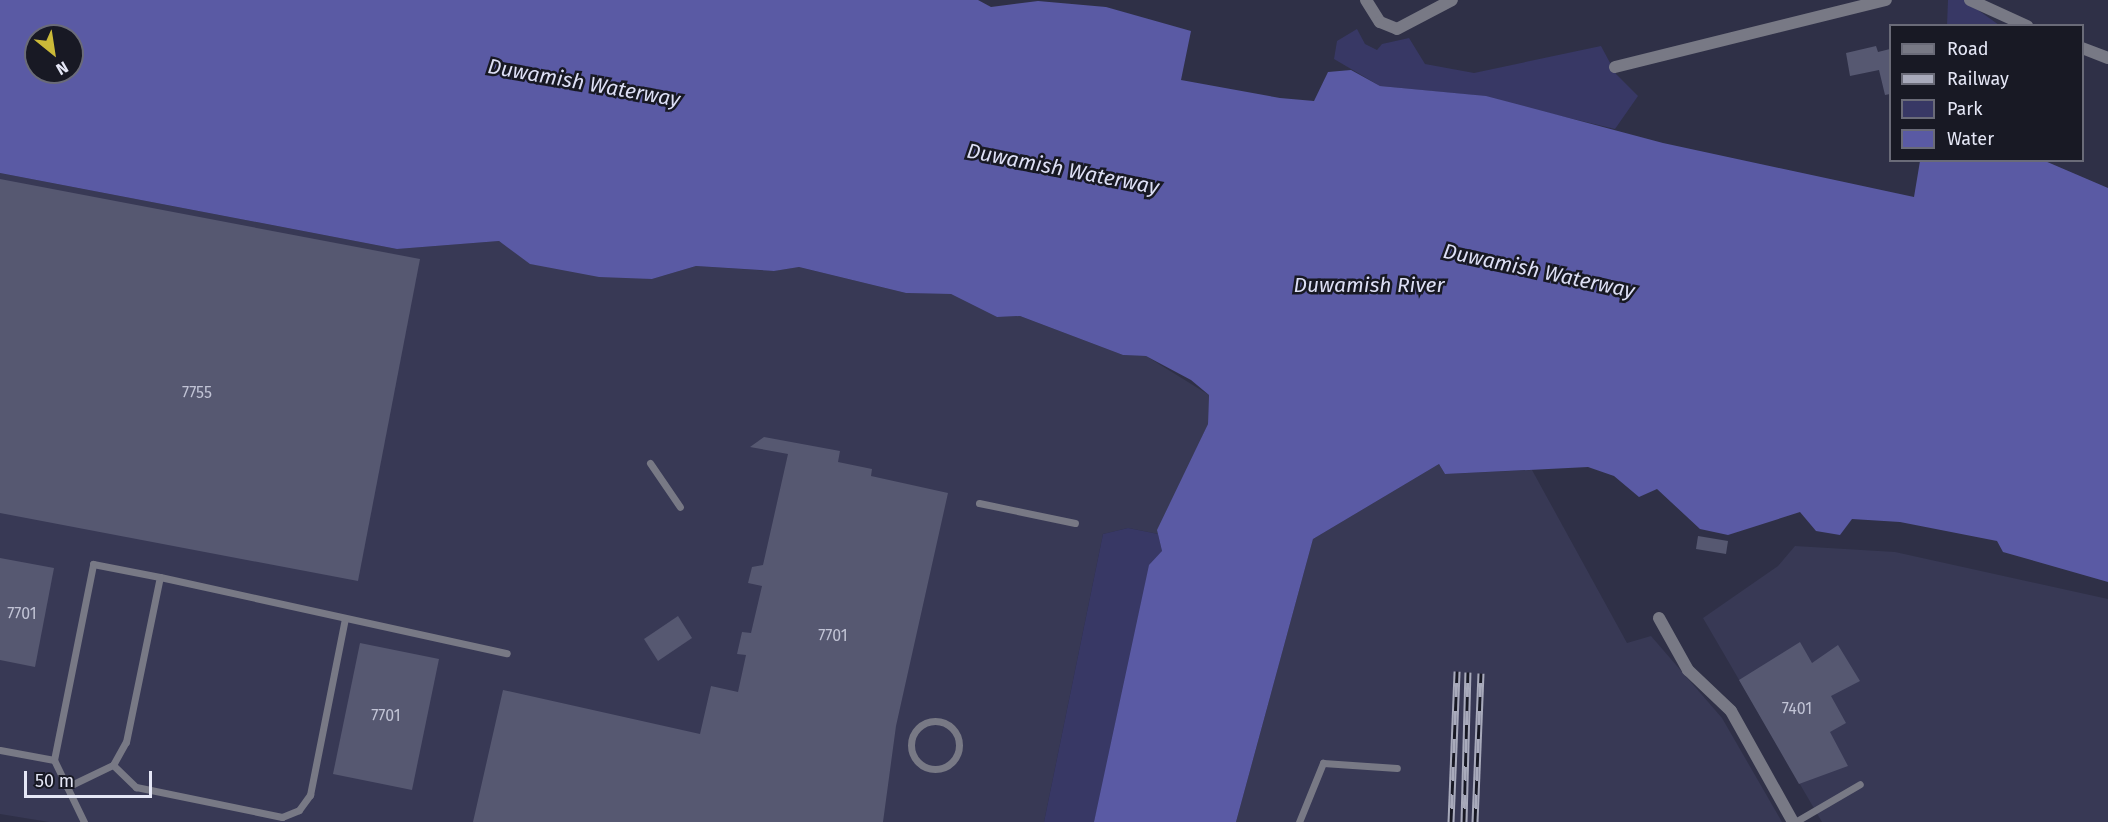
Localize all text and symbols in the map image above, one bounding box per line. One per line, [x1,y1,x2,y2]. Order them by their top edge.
north arrow [24,24,84,84]
legend [1889,24,2084,162]
text: Road [1947,38,1989,60]
water label: Duwamish Waterway [486,54,682,112]
text: N [53,57,72,79]
text: Railway [1947,68,2009,90]
text: Park [1947,98,1982,120]
text: Water [1947,128,1994,150]
water label: Duwamish Waterway [965,138,1161,200]
water label: Duwamish Waterway [1441,238,1637,304]
water label: Duwamish River [1294,272,1444,298]
house number: 7755 [182,383,212,403]
house number: 7701 [7,604,37,624]
house number: 7701 [818,626,848,646]
house number: 7401 [1782,699,1812,719]
house number: 7701 [371,706,401,726]
scale bar [27,759,154,797]
text: 50 m [35,770,74,792]

